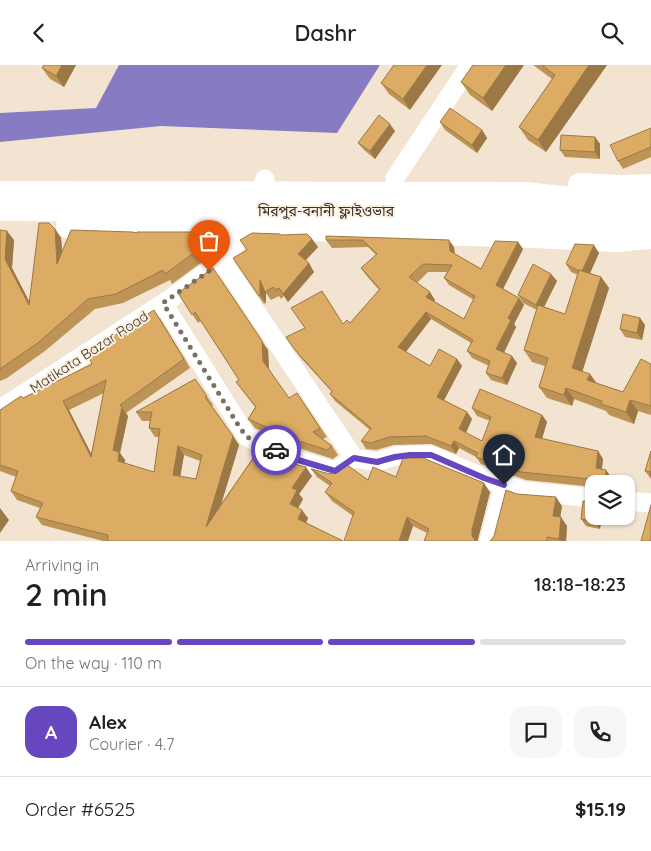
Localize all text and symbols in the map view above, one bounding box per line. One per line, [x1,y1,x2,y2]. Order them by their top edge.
icon: back [25,19,53,47]
text: Dashr [295,19,356,47]
icon: search [598,19,626,47]
street label: মিরপুর-বনানী ফ্লাইওভার [257,202,395,220]
pin [188,220,230,271]
icon: bag [195,227,223,255]
street label: Matikata Bazar Road [26,307,152,397]
courier [251,425,301,475]
pin [483,434,525,485]
icon: car [262,436,290,464]
icon: home [490,441,518,469]
map controls [585,475,635,525]
button: layers [585,475,635,525]
text: Arriving in [25,555,99,575]
text: 18:18–18:23 [534,572,626,596]
text: 2 min [25,574,108,614]
text: On the way · 110 m [25,653,162,673]
button: chat [510,706,562,758]
button: phone [574,706,626,758]
text: Alex [89,710,127,734]
text: A [45,720,57,744]
text: Courier · 4.7 [89,734,174,754]
text: Order #6525 [25,797,135,821]
text: $15.19 [575,797,626,821]

